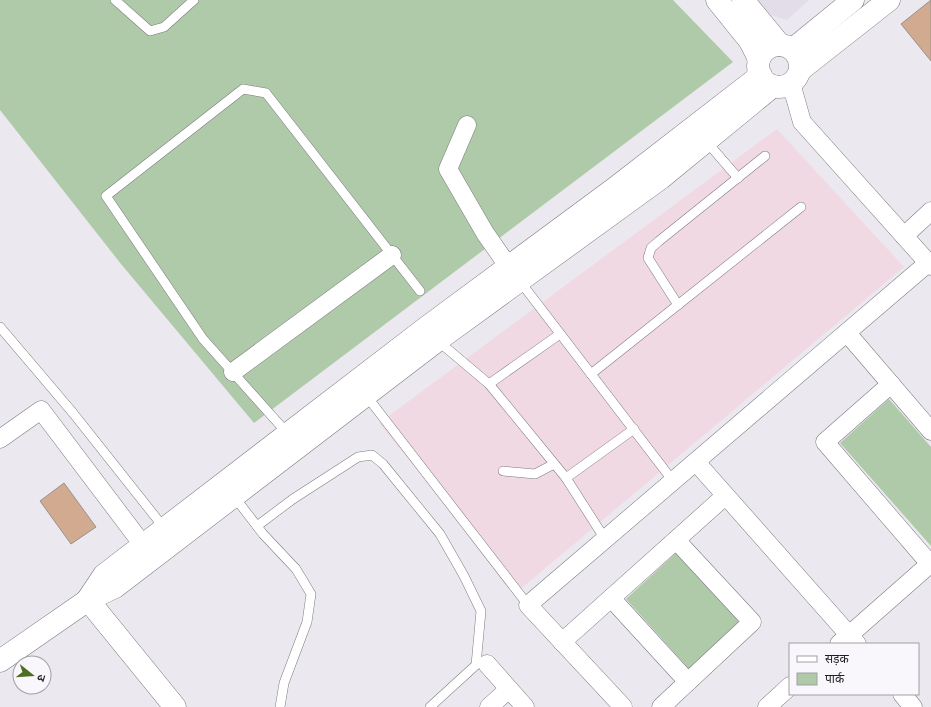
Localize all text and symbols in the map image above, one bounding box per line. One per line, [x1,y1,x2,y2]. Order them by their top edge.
legend [789,643,919,695]
text: सड़क [825,651,850,667]
north arrow [12,655,52,695]
text: पार्क [825,671,845,687]
text: उ [34,673,49,684]

